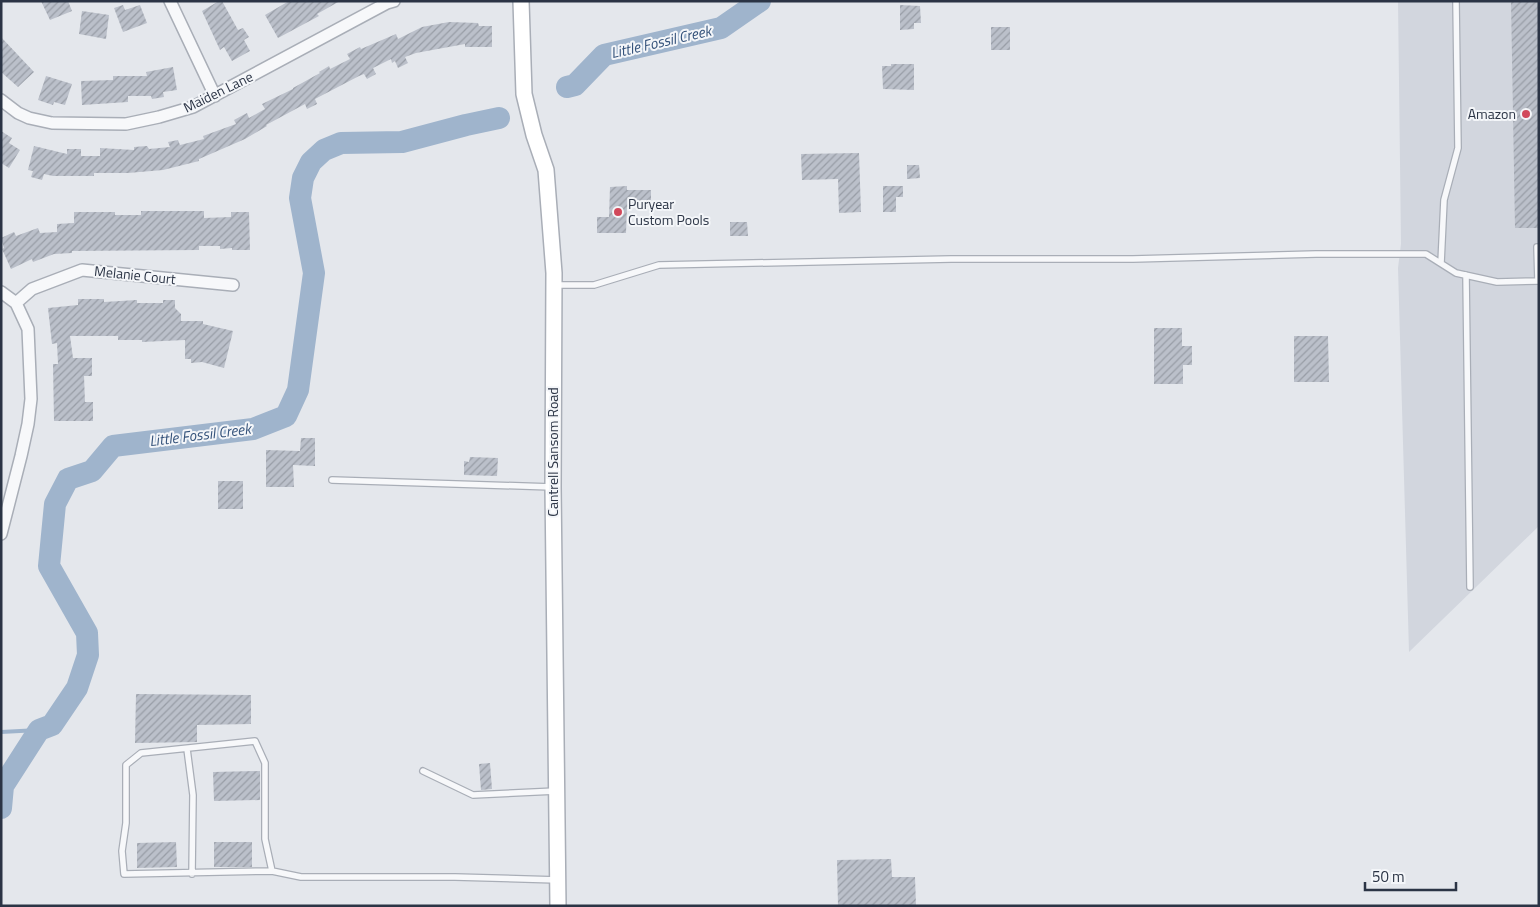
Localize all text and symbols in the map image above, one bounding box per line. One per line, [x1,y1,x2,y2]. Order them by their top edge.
water label: Little Fossil Creek [609,18,716,64]
street label: Maiden Lane [179,66,256,117]
place label: Amazon [1468,103,1516,124]
marker: Amazon [1520,108,1532,120]
place label: Puryear Custom Pools [628,193,709,230]
marker: Puryear Custom Pools [612,206,624,218]
street label: Melanie Court [93,260,177,289]
street label: Cantrell Sansom Road [542,387,563,517]
water label: Little Fossil Creek [148,417,254,452]
scale bar [1365,860,1456,892]
text: 50 m [1372,865,1405,888]

